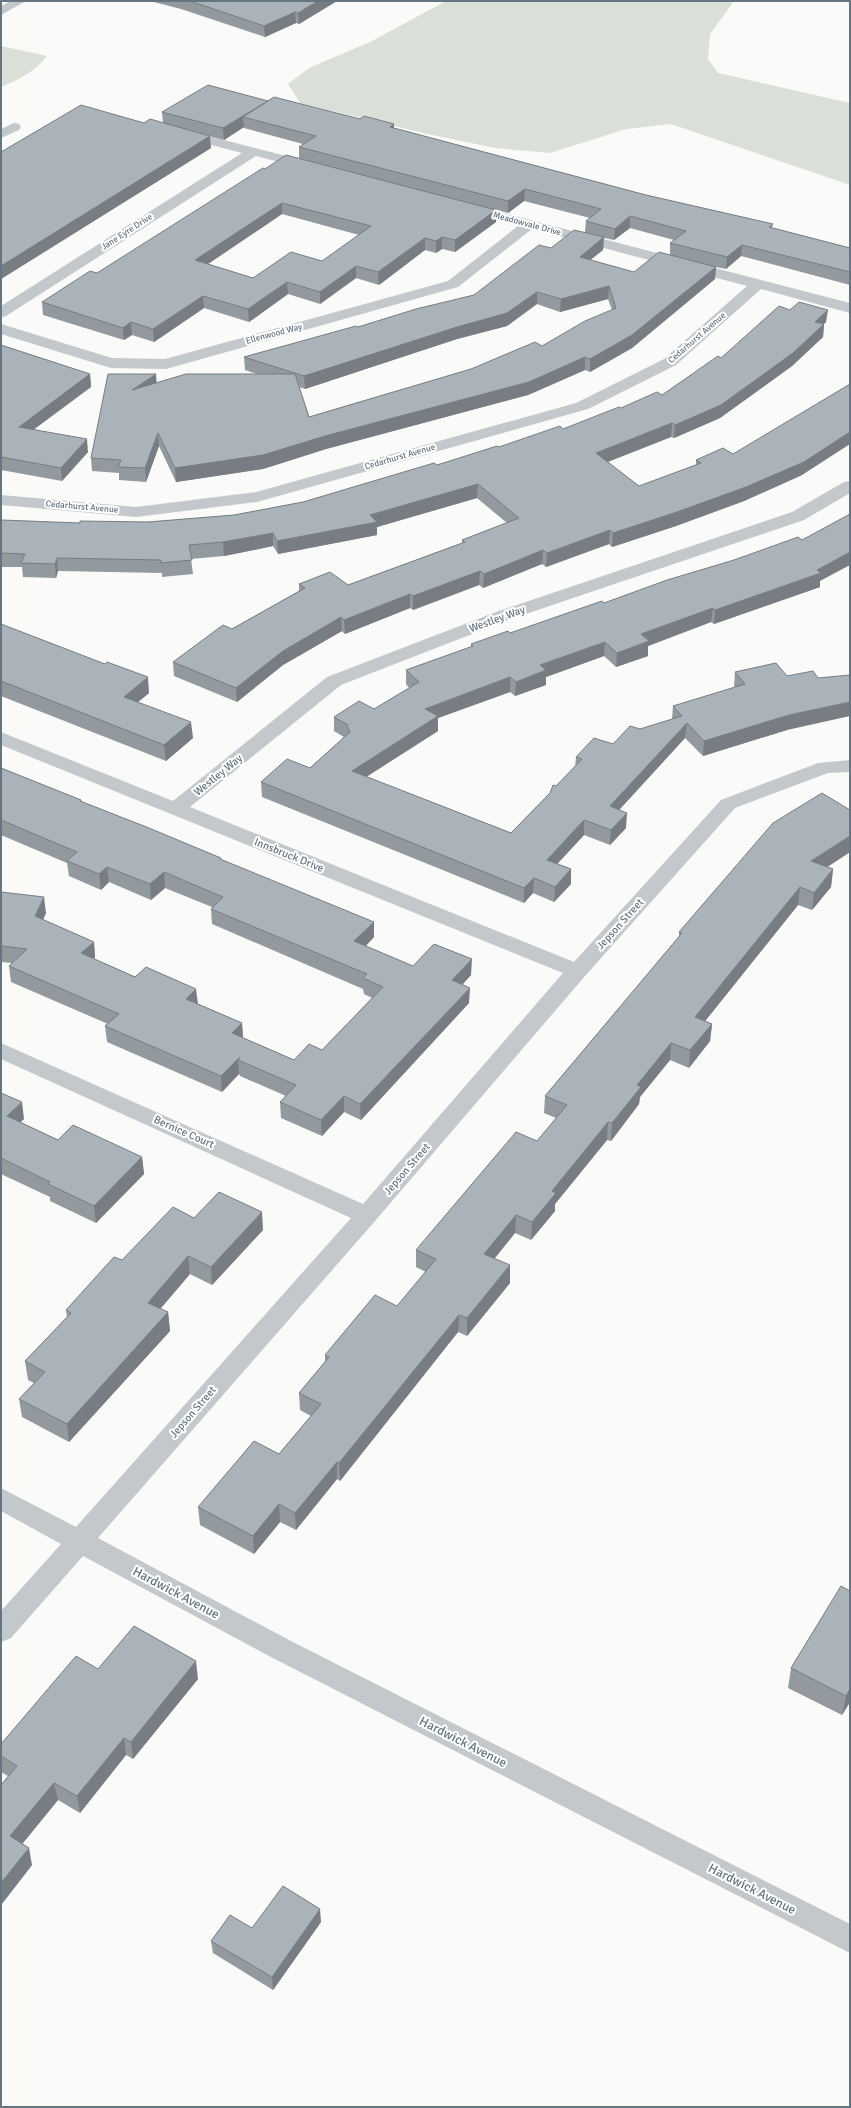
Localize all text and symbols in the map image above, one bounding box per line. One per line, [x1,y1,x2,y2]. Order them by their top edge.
street label: Meadowvale Drive [492,210,563,238]
street label: Jane Eyre Drive [99,211,155,253]
street label: Cedarhurst Avenue [666,310,728,366]
street label: Ellenwood Way [245,321,304,347]
street label: Cedarhurst Avenue [363,442,437,472]
street label: Cedarhurst Avenue [45,498,119,516]
street label: Westley Way [467,603,528,635]
street label: Westley Way [191,751,246,799]
street label: Innsbruck Drive [252,835,326,875]
street label: Jepson Street [594,896,646,952]
street label: Bernice Court [152,1113,216,1151]
street label: Jepson Street [381,1141,433,1197]
street label: Jepson Street [167,1384,219,1440]
street label: Hardwick Avenue [130,1563,222,1623]
street label: Hardwick Avenue [417,1713,509,1771]
street label: Hardwick Avenue [706,1860,798,1918]

